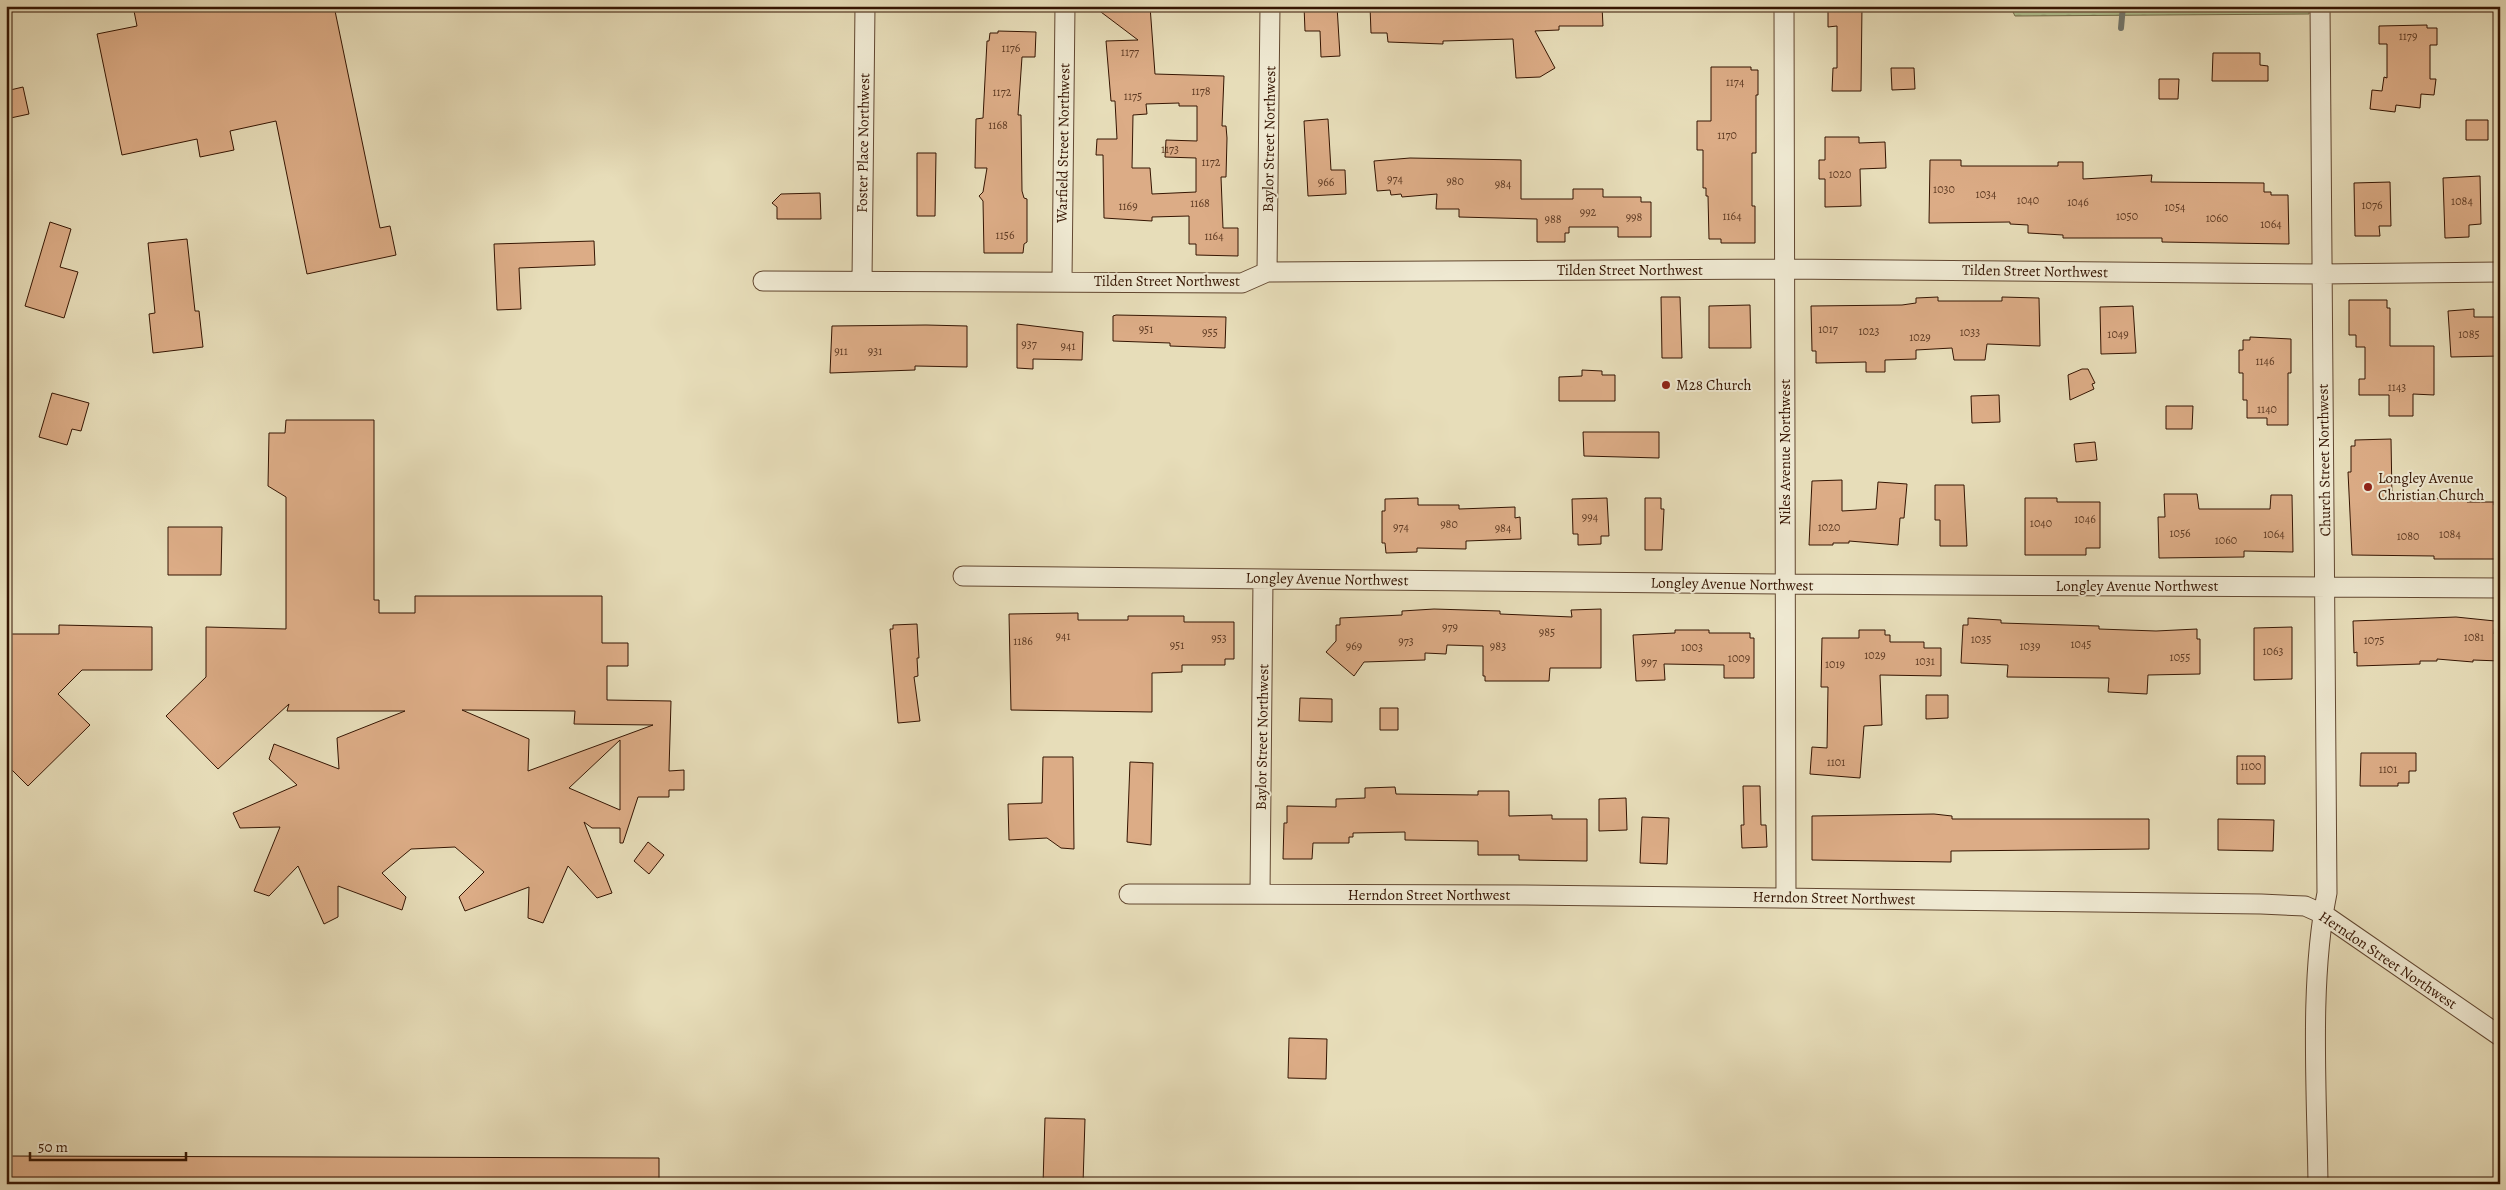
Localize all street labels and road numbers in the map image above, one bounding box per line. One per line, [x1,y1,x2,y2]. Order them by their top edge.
street label: Warfield Street Northwest [1052,63,1074,224]
street label: Baylor Street Northwest [1258,66,1280,212]
street label: Foster Place Northwest [852,73,874,213]
street label: Tilden Street Northwest [1557,260,1703,280]
street label: Tilden Street Northwest [1962,260,2108,282]
street label: Tilden Street Northwest [1094,271,1240,291]
street label: Niles Avenue Northwest [1775,379,1795,525]
street label: Church Street Northwest [2313,383,2335,537]
street label: Longley Avenue Northwest [1245,568,1409,590]
street label: Longley Avenue Northwest [1650,573,1814,595]
street label: Longley Avenue Northwest [2056,576,2218,596]
street label: Baylor Street Northwest [1251,664,1273,810]
street label: Herndon Street Northwest [1348,885,1510,905]
street label: Herndon Street Northwest [1752,887,1916,909]
street label: Herndon Street Northwest [2315,906,2461,1014]

